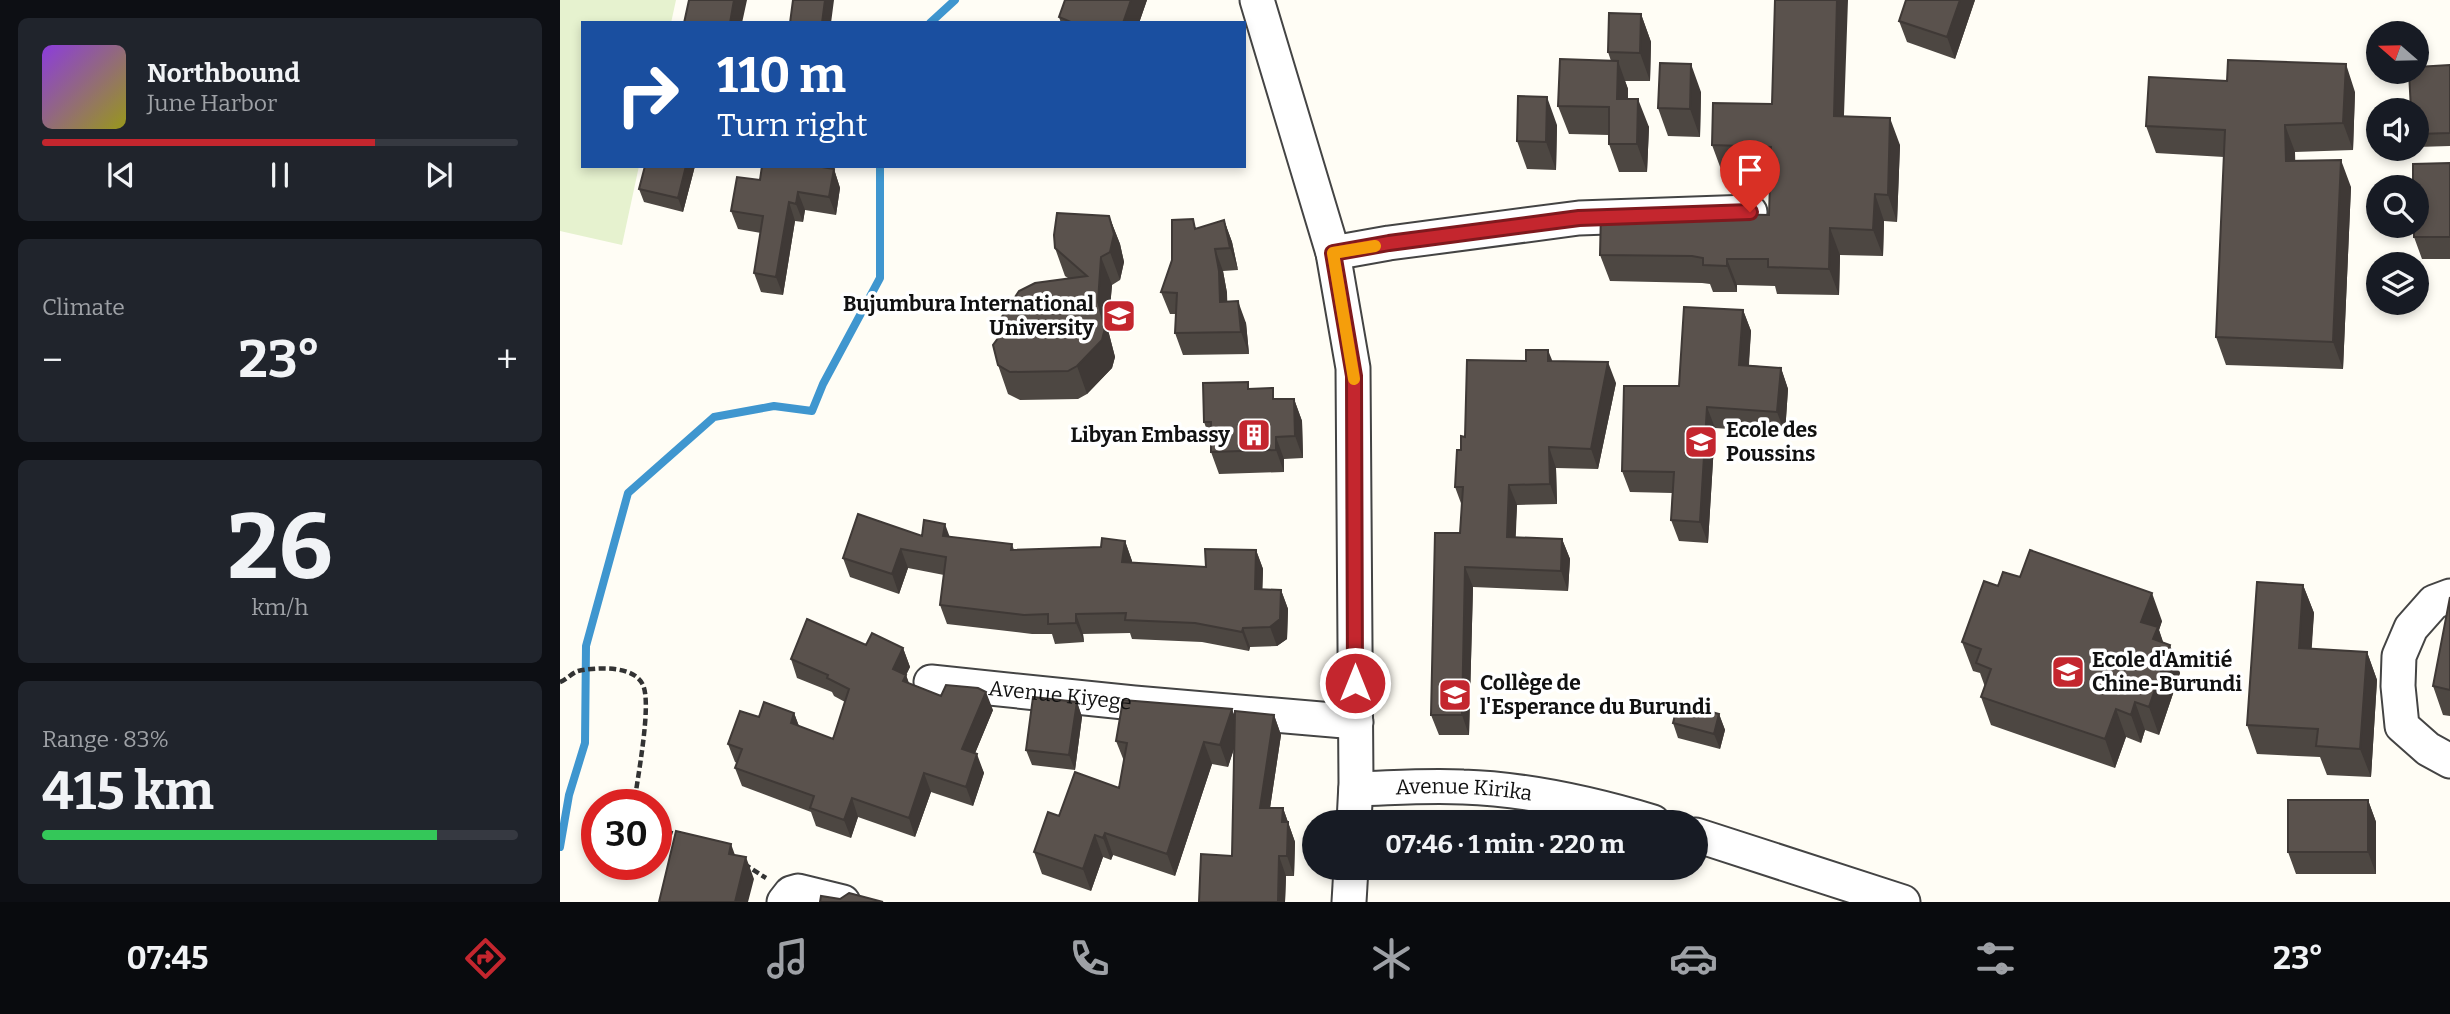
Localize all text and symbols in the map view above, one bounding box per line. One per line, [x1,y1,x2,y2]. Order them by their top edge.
north arrow [2366,21,2429,84]
map controls [2366,21,2429,315]
text: 110 m [717,46,846,105]
icon: right [602,49,693,140]
text: Northbound [147,58,300,89]
text: June Harbor [147,89,277,117]
button: sound [2366,98,2429,161]
text: Turn right [717,106,868,144]
pin [1720,140,1780,212]
icon: arrive [1731,151,1769,189]
icon: previous [102,156,140,194]
icon: pause [261,156,299,194]
icon: next [420,156,458,194]
button: search [2366,175,2429,238]
button: layers [2366,252,2429,315]
place label: Bujumbura International University [843,291,1094,341]
text: Climate [42,293,125,321]
school or university icon: Bujumbura International University [1100,297,1138,335]
text: 23° [239,328,321,391]
text: − [42,337,63,383]
text: + [496,337,518,383]
building icon: Libyan Embassy [1235,416,1273,454]
place label: Ecole des Poussins [1726,417,1817,467]
place label: Libyan Embassy [1071,422,1230,448]
school or university icon: Ecole des Poussins [1682,423,1720,461]
text: 26 [227,493,333,602]
text: km/h [252,593,308,621]
position arrow [1318,646,1392,720]
place label: Ecole d'Amitié Chine-Burundi [2092,647,2242,697]
school or university icon: Ecole d'Amitié Chine-Burundi [2049,653,2087,691]
place label: Collège de l'Esperance du Burundi [1480,670,1712,720]
street label: Avenue Kiyege [988,675,1133,716]
school or university icon: Collège de l'Esperance du Burundi [1436,676,1474,714]
text: Range · 83% [42,725,169,753]
text: 415 km [42,760,214,823]
street label: Avenue Kirika [1395,773,1534,807]
speed limit sign: 30 [581,789,672,880]
text: 07:46 · 1 min · 220 m [1385,829,1625,860]
icon: directions [461,934,510,983]
icon: music [763,934,812,983]
icon: phone [1065,934,1114,983]
icon: climate [1367,934,1416,983]
icon: car [1669,934,1718,983]
icon: filters [1971,934,2020,983]
text: 07:45 [126,939,208,977]
text: 23° [2273,939,2323,977]

